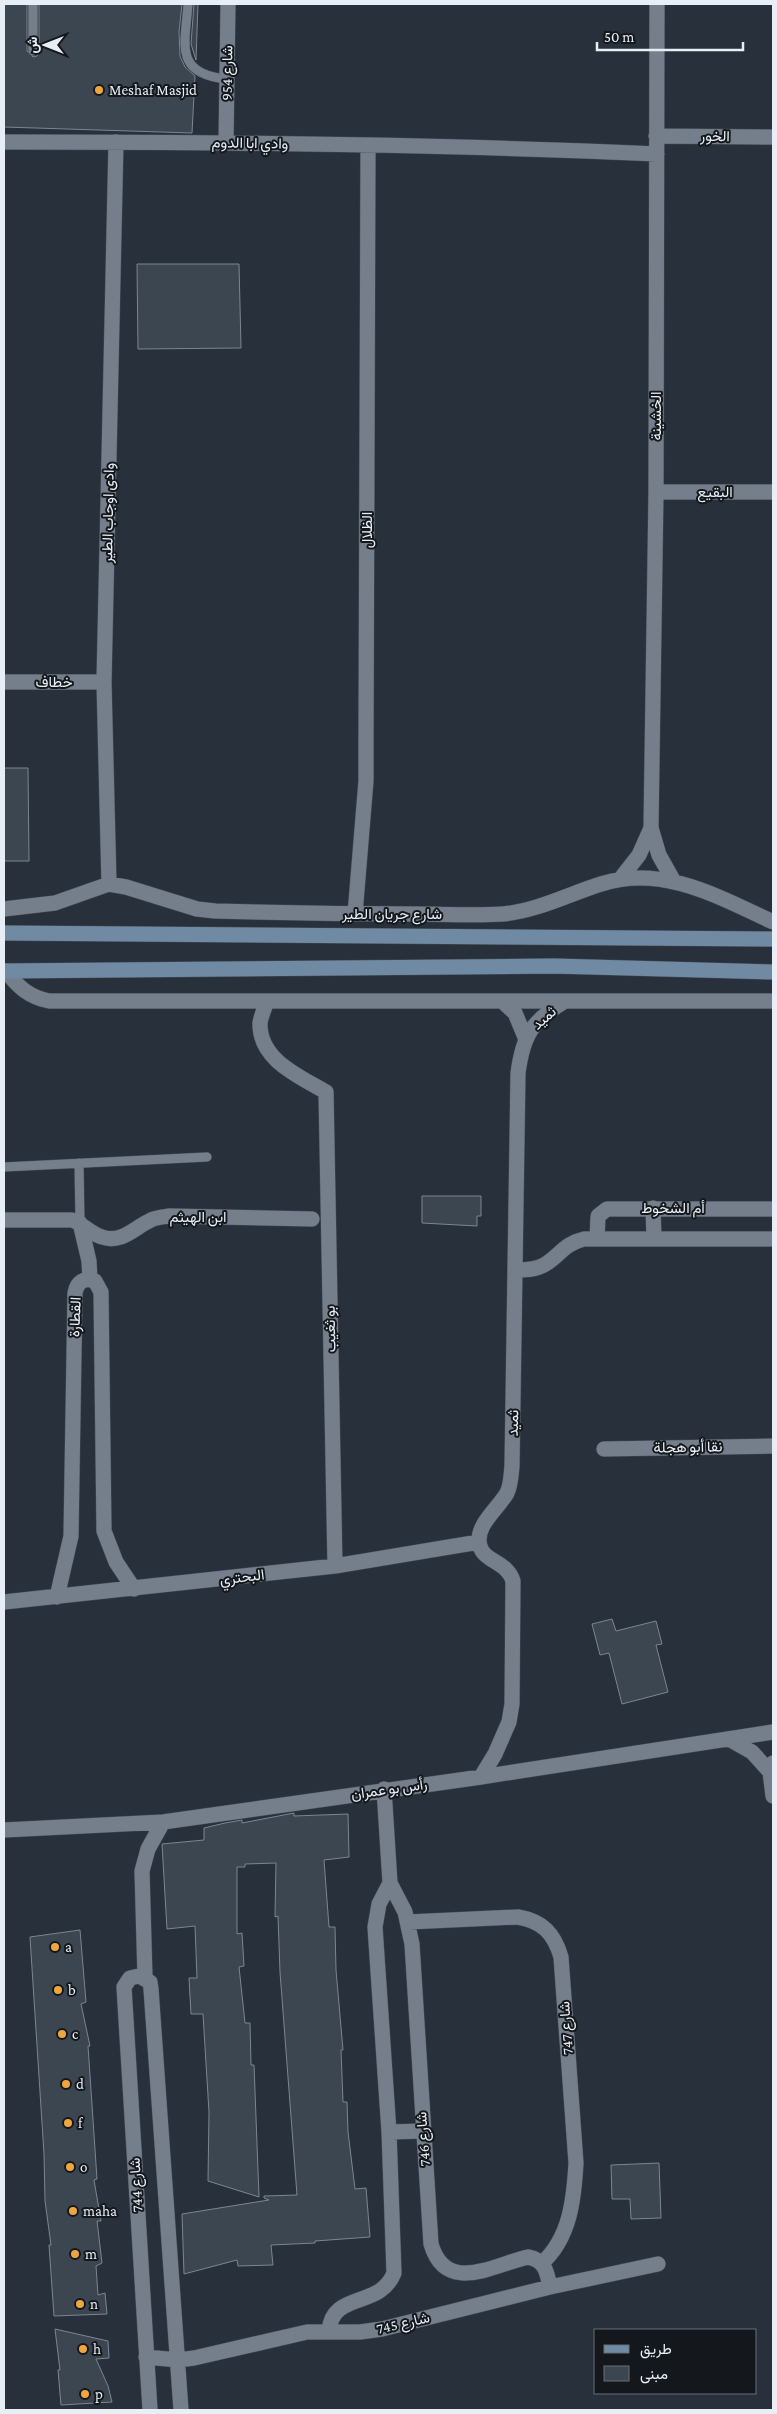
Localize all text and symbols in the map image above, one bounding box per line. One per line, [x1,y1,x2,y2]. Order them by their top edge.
north arrow [20,20,70,70]
scale bar [597,20,743,52]
text: 50 m [604,29,634,45]
text: ش [24,36,41,53]
street label: شارع 954 [219,45,238,101]
place label: Meshaf Masjid [109,82,197,99]
marker: Meshaf Masjid [93,84,105,96]
street label: الخور [699,128,730,145]
street label: وادي ابا الدوم [211,134,289,157]
street label: الخشينة [648,392,665,440]
street label: وادى اوجاب الطير [99,463,119,564]
street label: البقيع [697,484,733,503]
street label: الظلال [359,512,376,548]
street label: خطاف [35,674,73,690]
street label: شارع جريان الطير [341,906,442,925]
street label: ثميد [529,1003,560,1034]
street label: أم الشخوط [641,1200,705,1218]
street label: ابن الهيثم [169,1209,227,1227]
street label: القطارة [66,1297,85,1337]
street label: بو ثغيب [322,1306,339,1352]
street label: ثميد [505,1409,522,1436]
street label: نقا أبو هجلة [653,1438,723,1457]
street label: البحتري [219,1566,266,1593]
street label: رأس بو عمران [350,1776,428,1804]
place label: a [65,1939,72,1955]
marker: a [49,1941,61,1953]
place label: b [68,1982,76,1998]
marker: b [52,1984,64,1996]
street label: شارع 747 [556,2000,579,2055]
place label: c [72,2026,79,2042]
marker: c [56,2028,68,2040]
place label: d [76,2076,84,2092]
marker: d [60,2078,72,2090]
street label: شارع 746 [413,2111,436,2167]
place label: f [78,2115,84,2131]
marker: f [62,2117,74,2129]
street label: شارع 744 [127,2157,148,2213]
place label: o [80,2159,87,2175]
marker: o [64,2161,76,2173]
place label: maha [83,2203,117,2219]
marker: maha [67,2205,79,2217]
place label: m [85,2246,97,2262]
marker: m [69,2248,81,2260]
place label: n [90,2296,98,2312]
marker: n [74,2298,86,2310]
street label: شارع 745 [375,2309,432,2340]
legend [594,2329,757,2394]
place label: h [93,2341,101,2357]
text: طريق [640,2341,672,2359]
marker: h [77,2343,89,2355]
text: مبنى [640,2366,668,2384]
place label: p [95,2386,103,2403]
marker: p [79,2388,91,2400]

